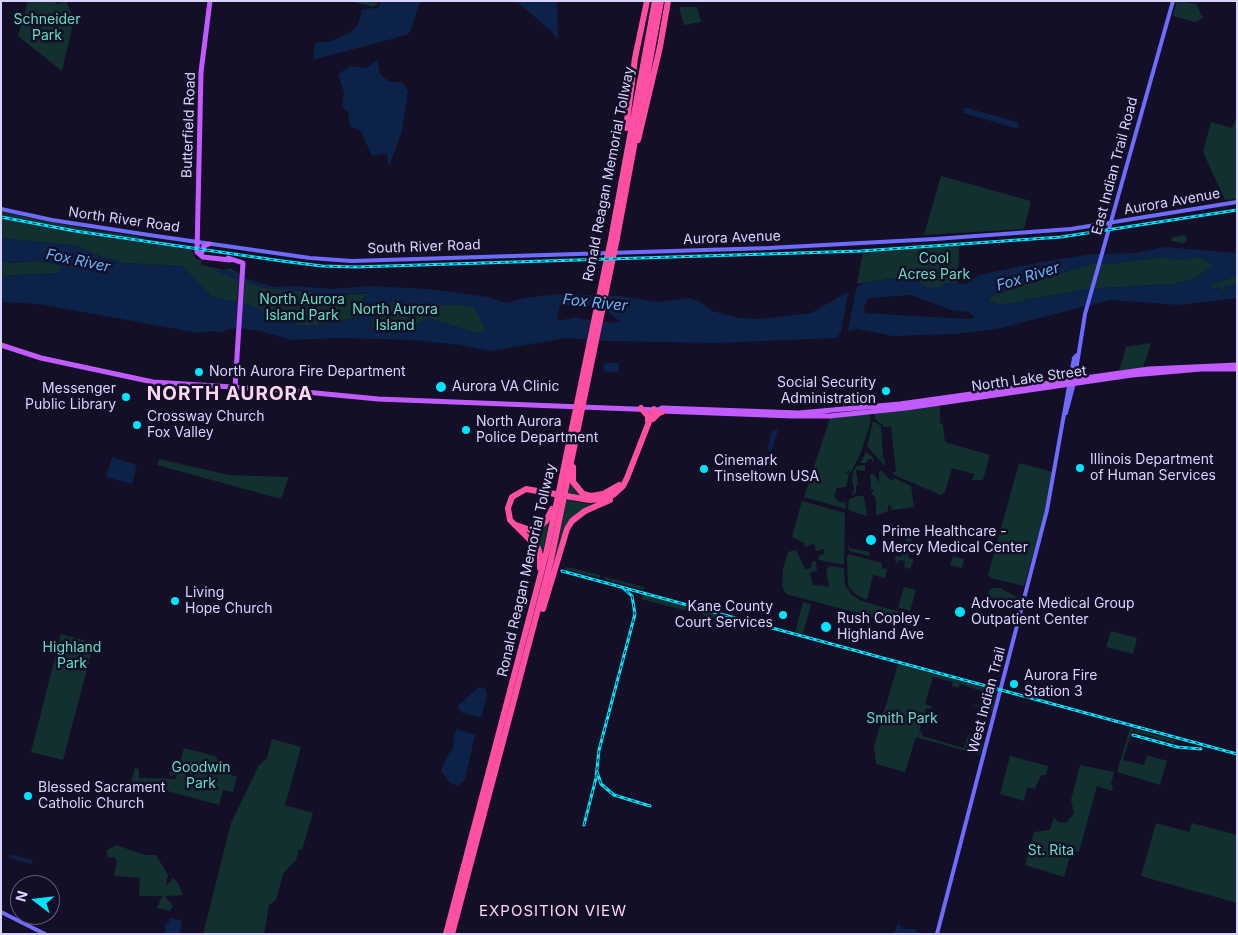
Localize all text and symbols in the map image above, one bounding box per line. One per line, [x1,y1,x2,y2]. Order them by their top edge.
park label: Schneider Park [13,12,81,44]
street label: Ronald Reagan Memorial Tollway [580,65,638,283]
street label: Butterfield Road [179,72,199,178]
street label: East Indian Trail Road [1088,95,1142,237]
street label: Aurora Avenue [1122,185,1222,219]
street label: North River Road [67,204,181,236]
street label: Aurora Avenue [683,228,781,248]
street label: South River Road [367,237,481,257]
water label: Fox River [44,245,112,277]
park label: Cool Acres Park [898,251,970,284]
water label: Fox River [994,259,1062,295]
water label: Fox River [562,291,628,315]
park label: North Aurora Island Park [259,292,345,324]
park label: North Aurora Island [352,302,438,334]
street label: North Lake Street [970,363,1088,395]
place label: North Aurora Fire Department [209,364,406,380]
marker: North Aurora Fire Department [193,366,205,378]
place label: Social Security Administration [777,375,876,408]
place label: Aurora VA Clinic [452,379,559,395]
marker: Aurora VA Clinic [434,380,448,394]
place label: Messenger Public Library [25,381,116,414]
district label: NORTH AURORA [145,383,315,405]
marker: Social Security Administration [880,385,892,397]
marker: Messenger Public Library [120,391,132,403]
place label: Crossway Church Fox Valley [147,409,264,442]
place label: North Aurora Police Department [476,414,598,447]
marker: Crossway Church Fox Valley [131,419,143,431]
marker: North Aurora Police Department [460,424,472,436]
place label: Illinois Department of Human Services [1090,452,1216,484]
place label: Cinemark Tinseltown USA [714,453,819,486]
street label: Ronald Reagan Memorial Tollway [494,462,560,678]
marker: Illinois Department of Human Services [1074,462,1086,474]
marker: Cinemark Tinseltown USA [698,463,710,475]
place label: Prime Healthcare - Mercy Medical Center [882,524,1028,556]
marker: Prime Healthcare - Mercy Medical Center [864,533,878,547]
place label: Living Hope Church [185,585,273,618]
marker: Living Hope Church [169,595,181,607]
place label: Advocate Medical Group Outpatient Center [971,596,1135,628]
place label: Kane County Court Services [675,599,773,632]
marker: Advocate Medical Group Outpatient Center [953,605,967,619]
marker: Kane County Court Services [777,609,789,621]
place label: Rush Copley - Highland Ave [837,611,931,644]
marker: Rush Copley - Highland Ave [819,620,833,634]
park label: Highland Park [43,640,101,672]
street label: West Indian Trail [965,645,1009,755]
place label: Aurora Fire Station 3 [1024,668,1097,700]
marker: Aurora Fire Station 3 [1008,678,1020,690]
park label: Smith Park [866,711,938,727]
park label: Goodwin Park [172,760,230,792]
place label: Blessed Sacrament Catholic Church [38,780,165,812]
marker: Blessed Sacrament Catholic Church [22,790,34,802]
park label: St. Rita [1028,843,1074,859]
north arrow [10,875,60,925]
text: N [11,889,31,903]
district label: EXPOSITION VIEW [477,902,629,920]

